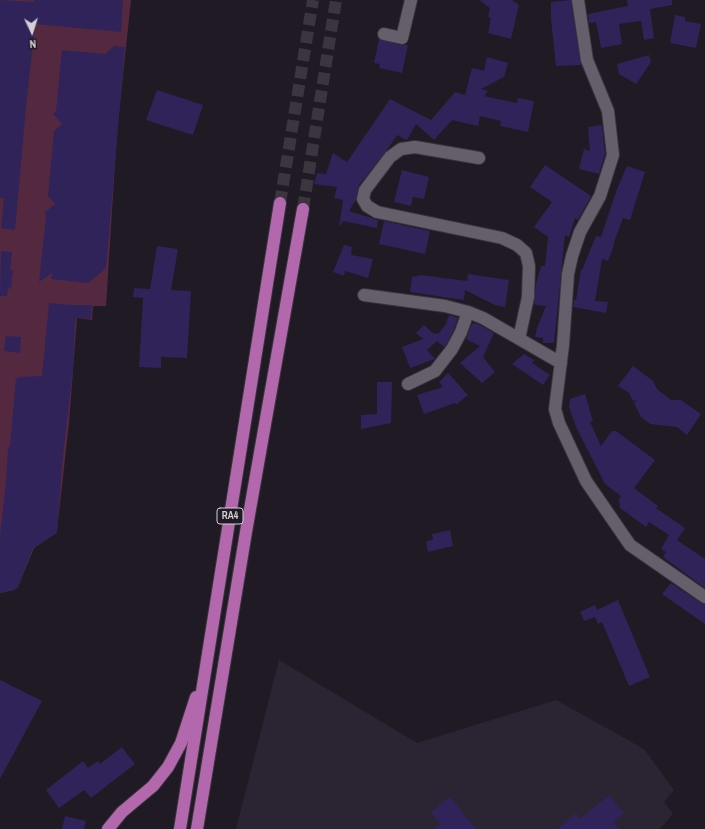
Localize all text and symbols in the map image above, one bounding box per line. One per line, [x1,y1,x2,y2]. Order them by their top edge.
north arrow [12,12,52,52]
text: N [29,37,37,51]
road number: RA4 [217,508,243,524]

